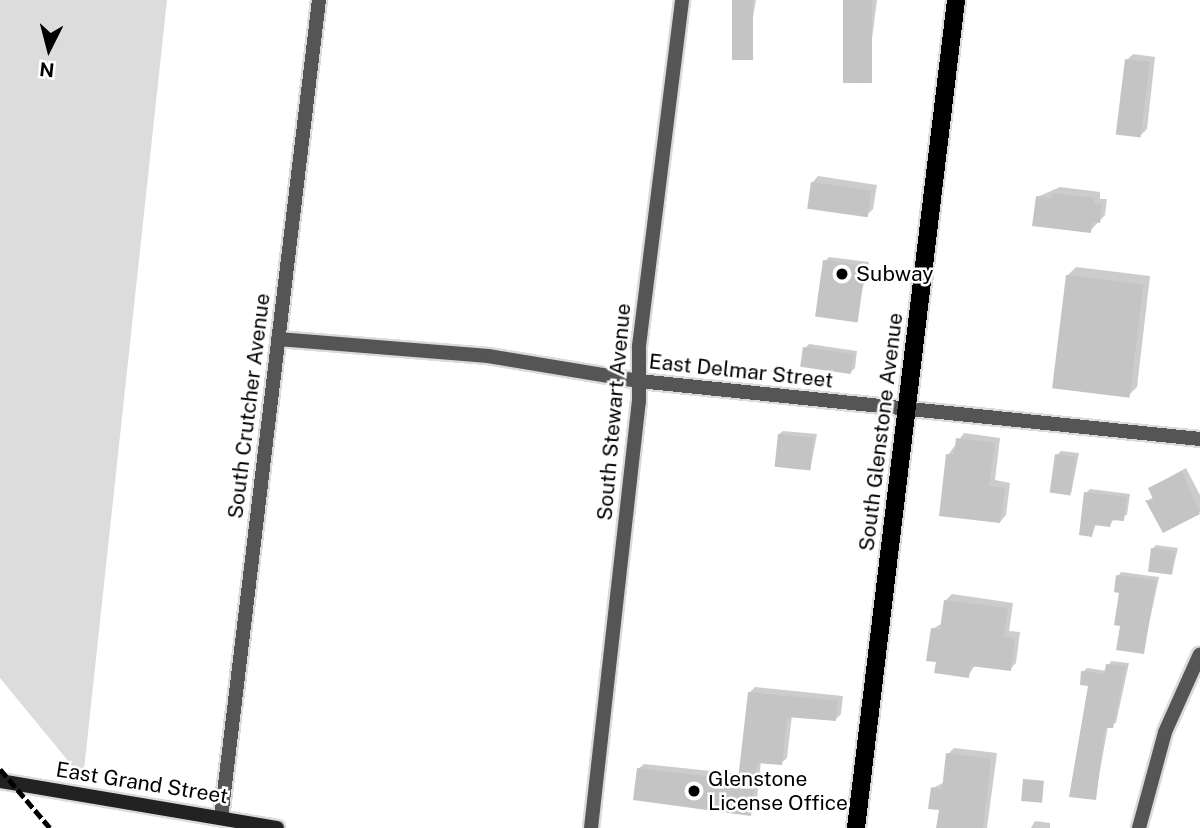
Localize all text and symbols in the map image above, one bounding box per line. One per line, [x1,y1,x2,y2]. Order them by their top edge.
north arrow [14,14,84,84]
text: N [38,58,55,82]
place label: Subway [856,261,933,287]
marker: Subway [834,266,850,282]
street label: South Crutcher Avenue [223,292,275,520]
street label: South Stewart Avenue [592,302,636,522]
street label: South Glenstone Avenue [854,311,908,553]
street label: East Delmar Street [648,349,834,393]
street label: East Grand Street [54,757,230,809]
place label: Glenstone License Office [708,766,848,816]
marker: Glenstone License Office [686,783,702,799]

